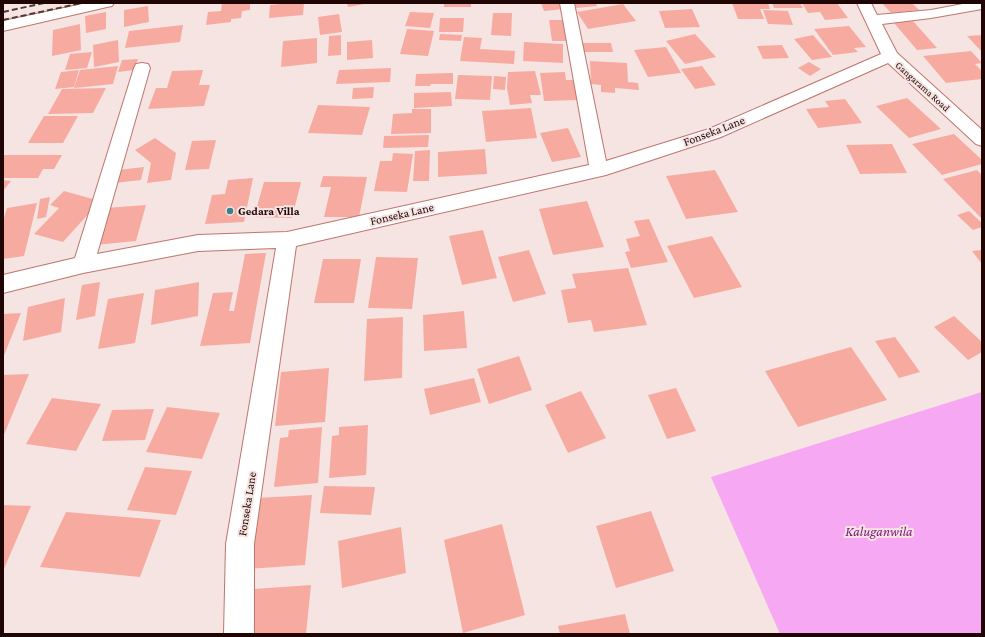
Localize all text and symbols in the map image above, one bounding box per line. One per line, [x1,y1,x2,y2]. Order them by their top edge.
street label: Gangarama Road [894,59,952,114]
street label: Fonseka Lane [681,113,747,149]
street label: Fonseka Lane [369,200,435,228]
place label: Gedara Villa [238,204,300,218]
marker: Gedara Villa [225,206,235,216]
street label: Fonseka Lane [235,471,259,537]
park label: Kaluganwila [845,523,913,539]

